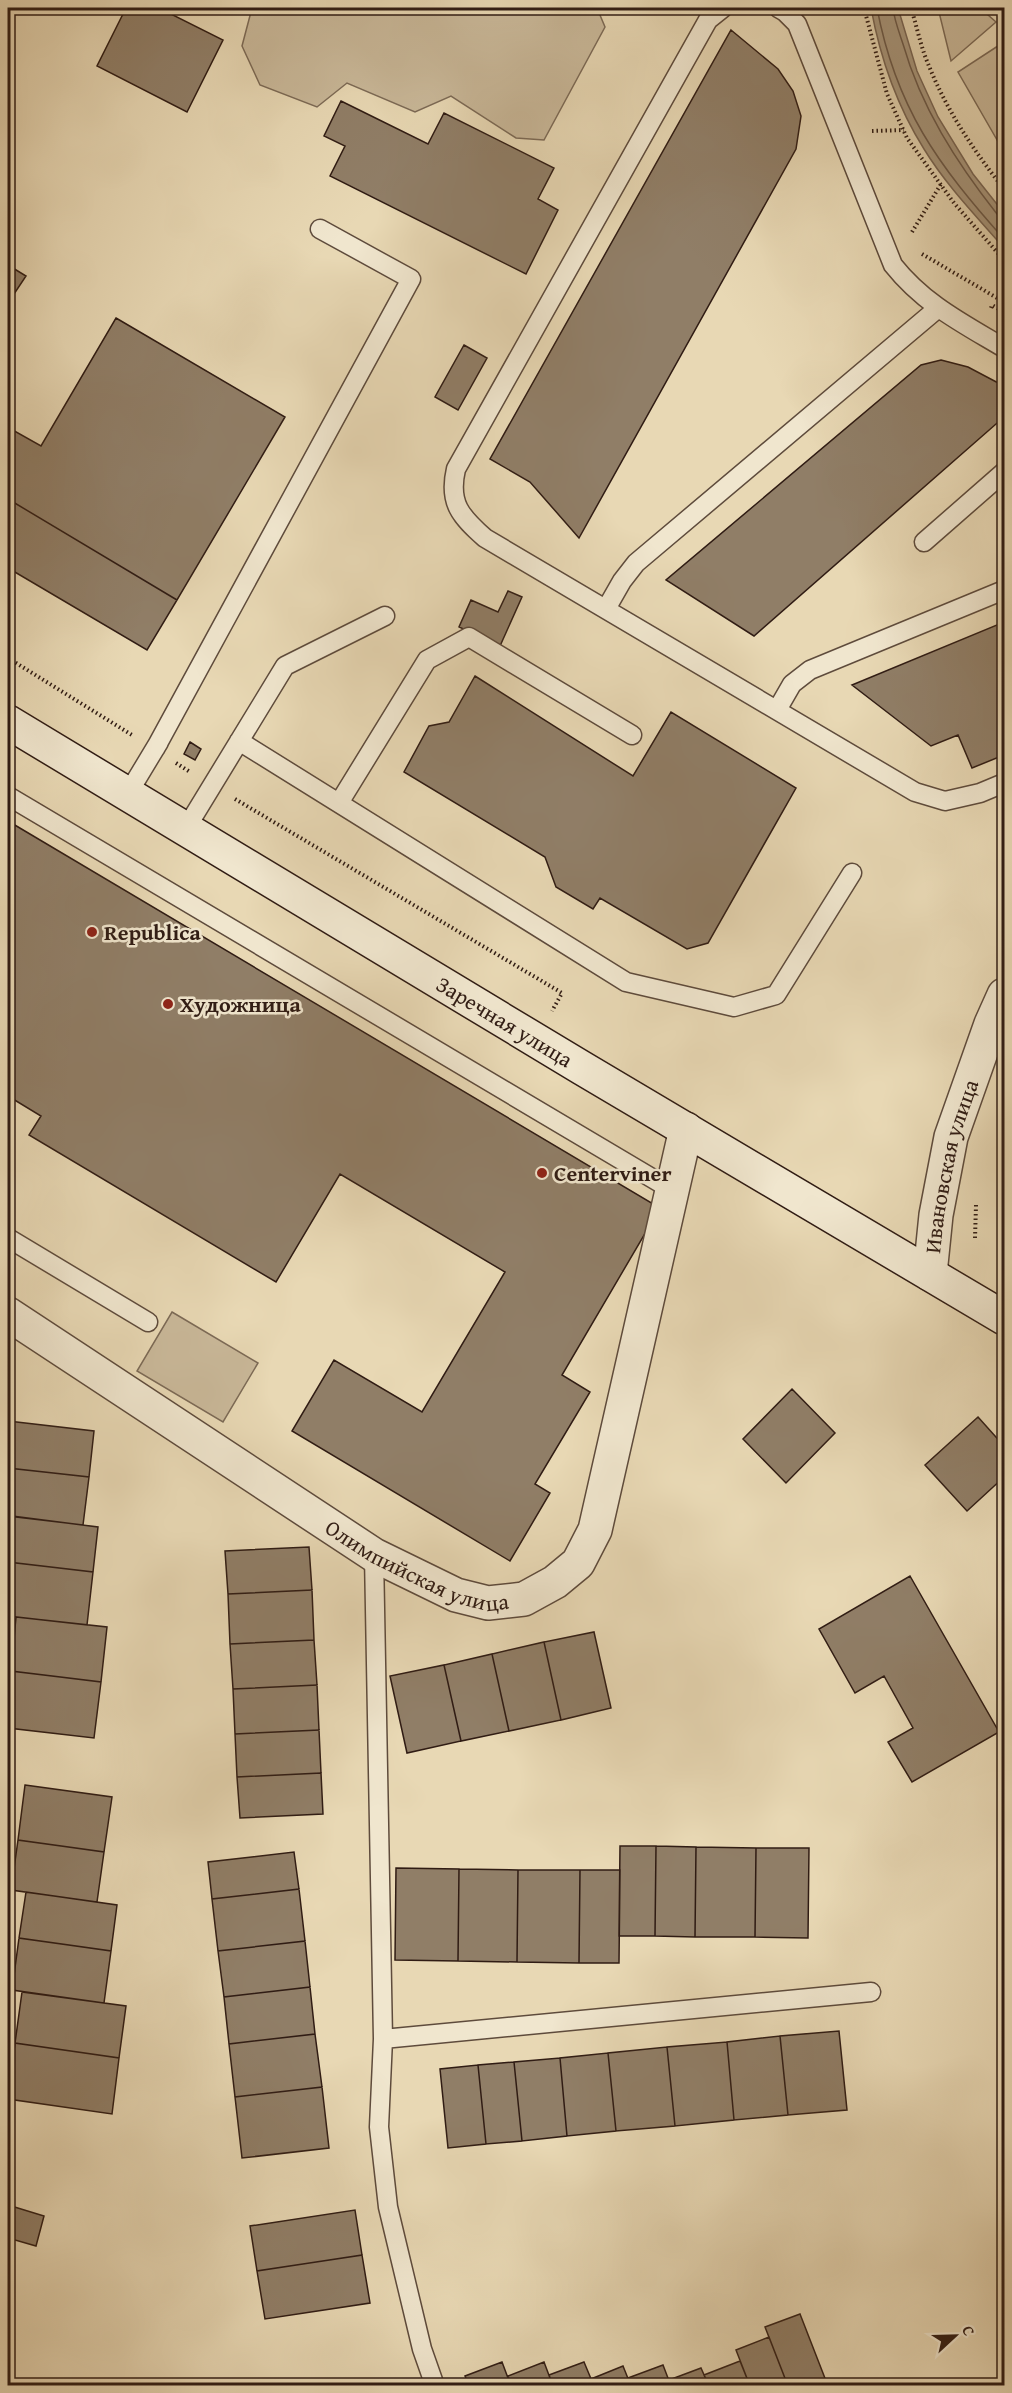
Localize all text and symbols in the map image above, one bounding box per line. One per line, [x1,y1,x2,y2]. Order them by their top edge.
place label: Republica [104,916,201,948]
marker: Republica [85,925,99,939]
street label: Заречная улица [430,968,580,1075]
place label: Художница [180,988,301,1020]
marker: Художница [161,997,175,1011]
street label: Ивановская улица [916,1074,986,1255]
place label: Centerviner [554,1157,672,1189]
marker: Centerviner [535,1166,549,1180]
street label: Олимпийская улица [319,1511,511,1619]
north arrow [925,2306,985,2366]
text: С [956,2322,982,2339]

